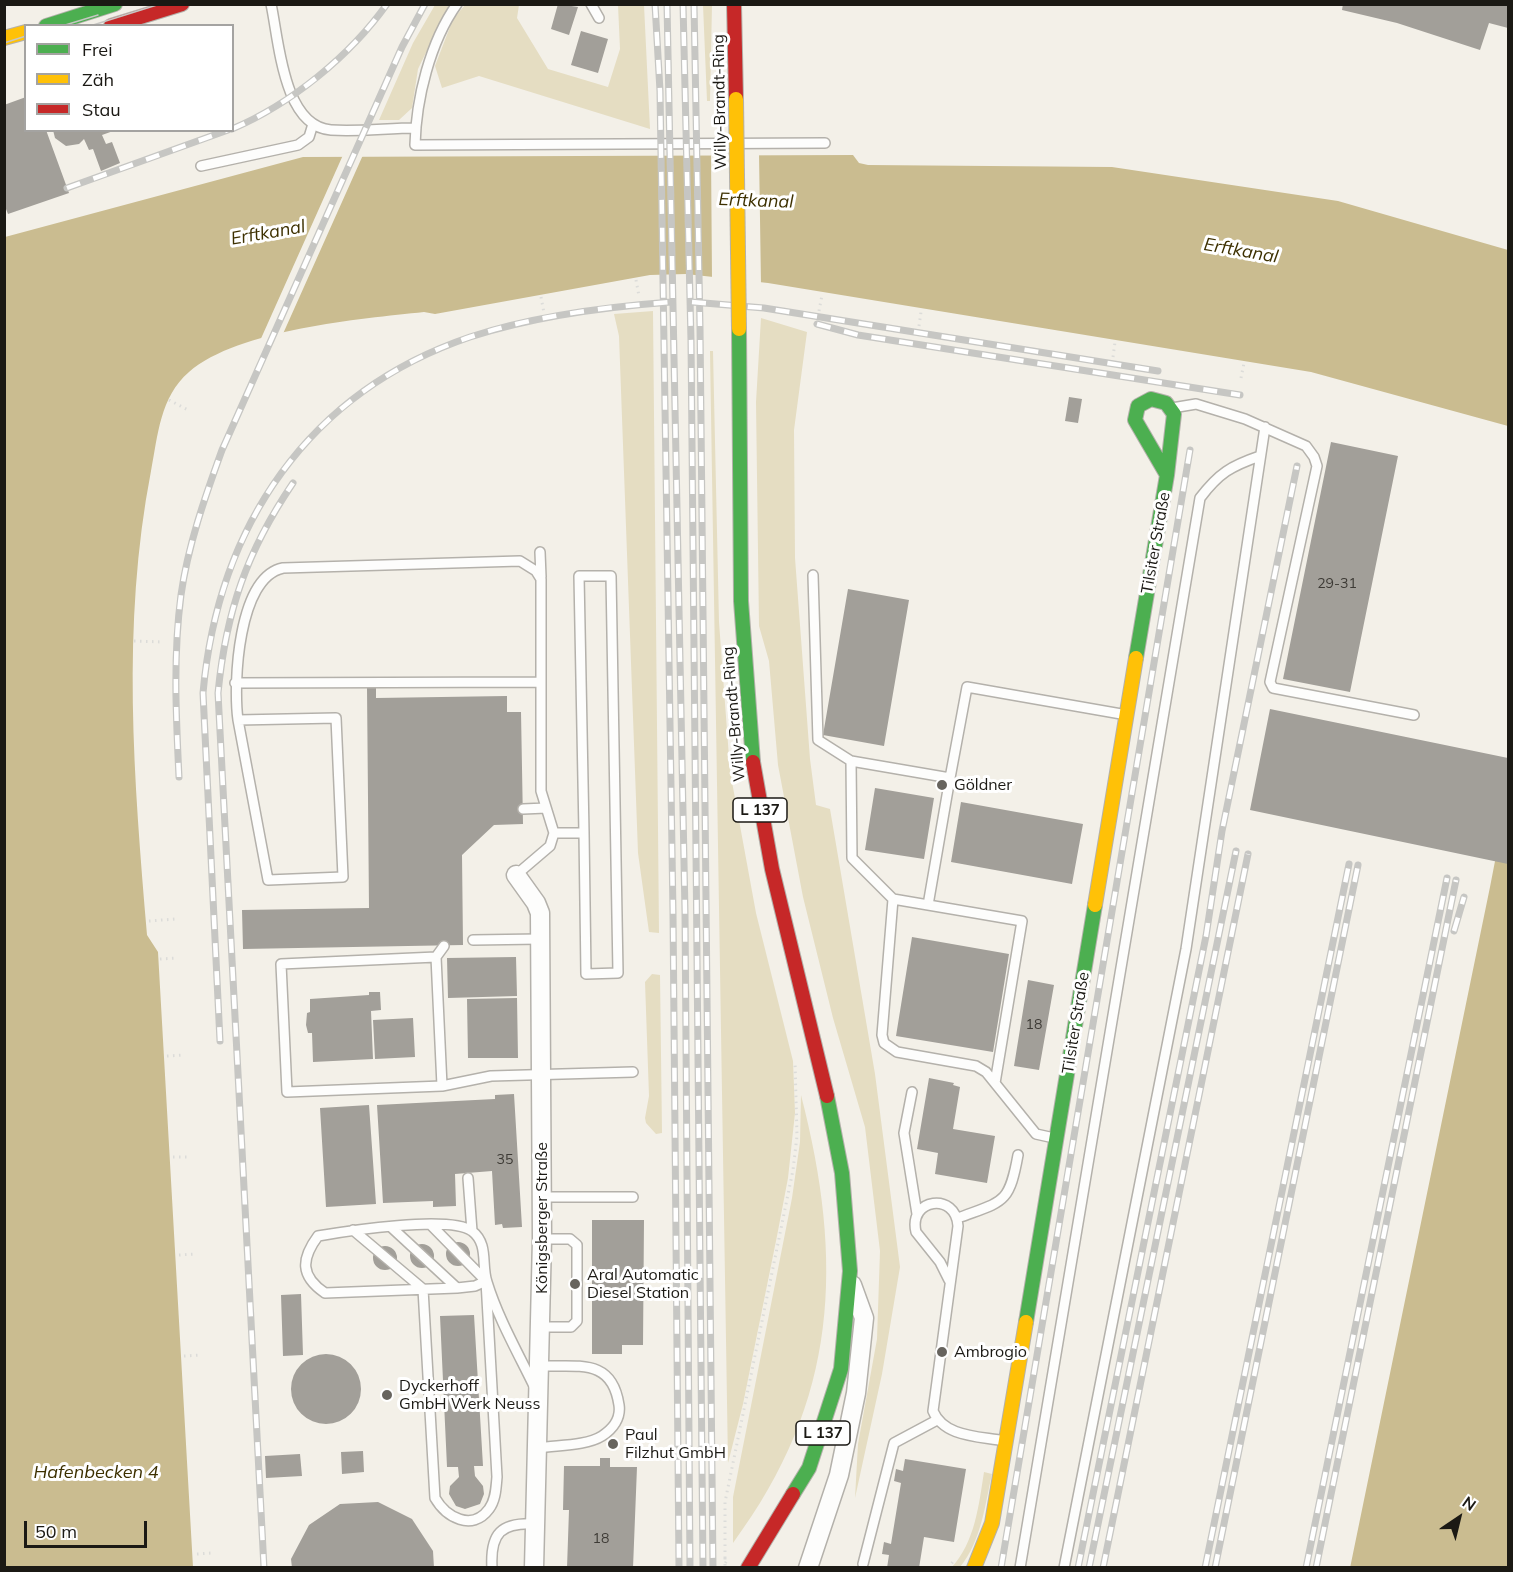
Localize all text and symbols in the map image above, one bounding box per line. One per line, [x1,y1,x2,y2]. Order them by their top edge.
legend [24,24,234,132]
street label: Willy-Brandt-Ring [709,34,731,170]
text: Frei [82,38,112,61]
text: Zäh [82,68,114,91]
text: Stau [82,98,121,121]
water label: Erftkanal [718,189,794,213]
water label: Erftkanal [229,216,307,250]
water label: Erftkanal [1202,234,1280,268]
street label: Tilsiter Straße [1138,491,1174,595]
house number: 29-31 [1317,576,1357,592]
street label: Willy-Brandt-Ring [719,646,749,782]
place label: Göldner [954,775,1012,795]
marker: Göldner [935,778,949,792]
road number: L 137 [733,798,787,822]
street label: Tilsiter Straße [1058,971,1094,1075]
house number: 18 [1026,1017,1042,1033]
street label: Königsberger Straße [532,1142,552,1294]
house number: 35 [497,1152,513,1168]
place label: Aral Automatic Diesel Station [587,1265,699,1303]
marker: Aral Automatic Diesel Station [568,1277,582,1291]
place label: Ambrogio [954,1342,1027,1362]
marker: Ambrogio [935,1345,949,1359]
place label: Dyckerhoff GmbH Werk Neuss [399,1376,540,1414]
marker: Dyckerhoff GmbH Werk Neuss [380,1388,394,1402]
road number: L 137 [796,1421,850,1445]
place label: Paul Filzhut GmbH [625,1425,726,1463]
marker: Paul Filzhut GmbH [606,1437,620,1451]
water label: Hafenbecken 4 [33,1462,159,1484]
north arrow [1429,1488,1489,1548]
text: N [1459,1492,1480,1515]
scale bar [27,1509,150,1547]
text: 50 m [35,1520,77,1543]
house number: 18 [593,1531,609,1547]

